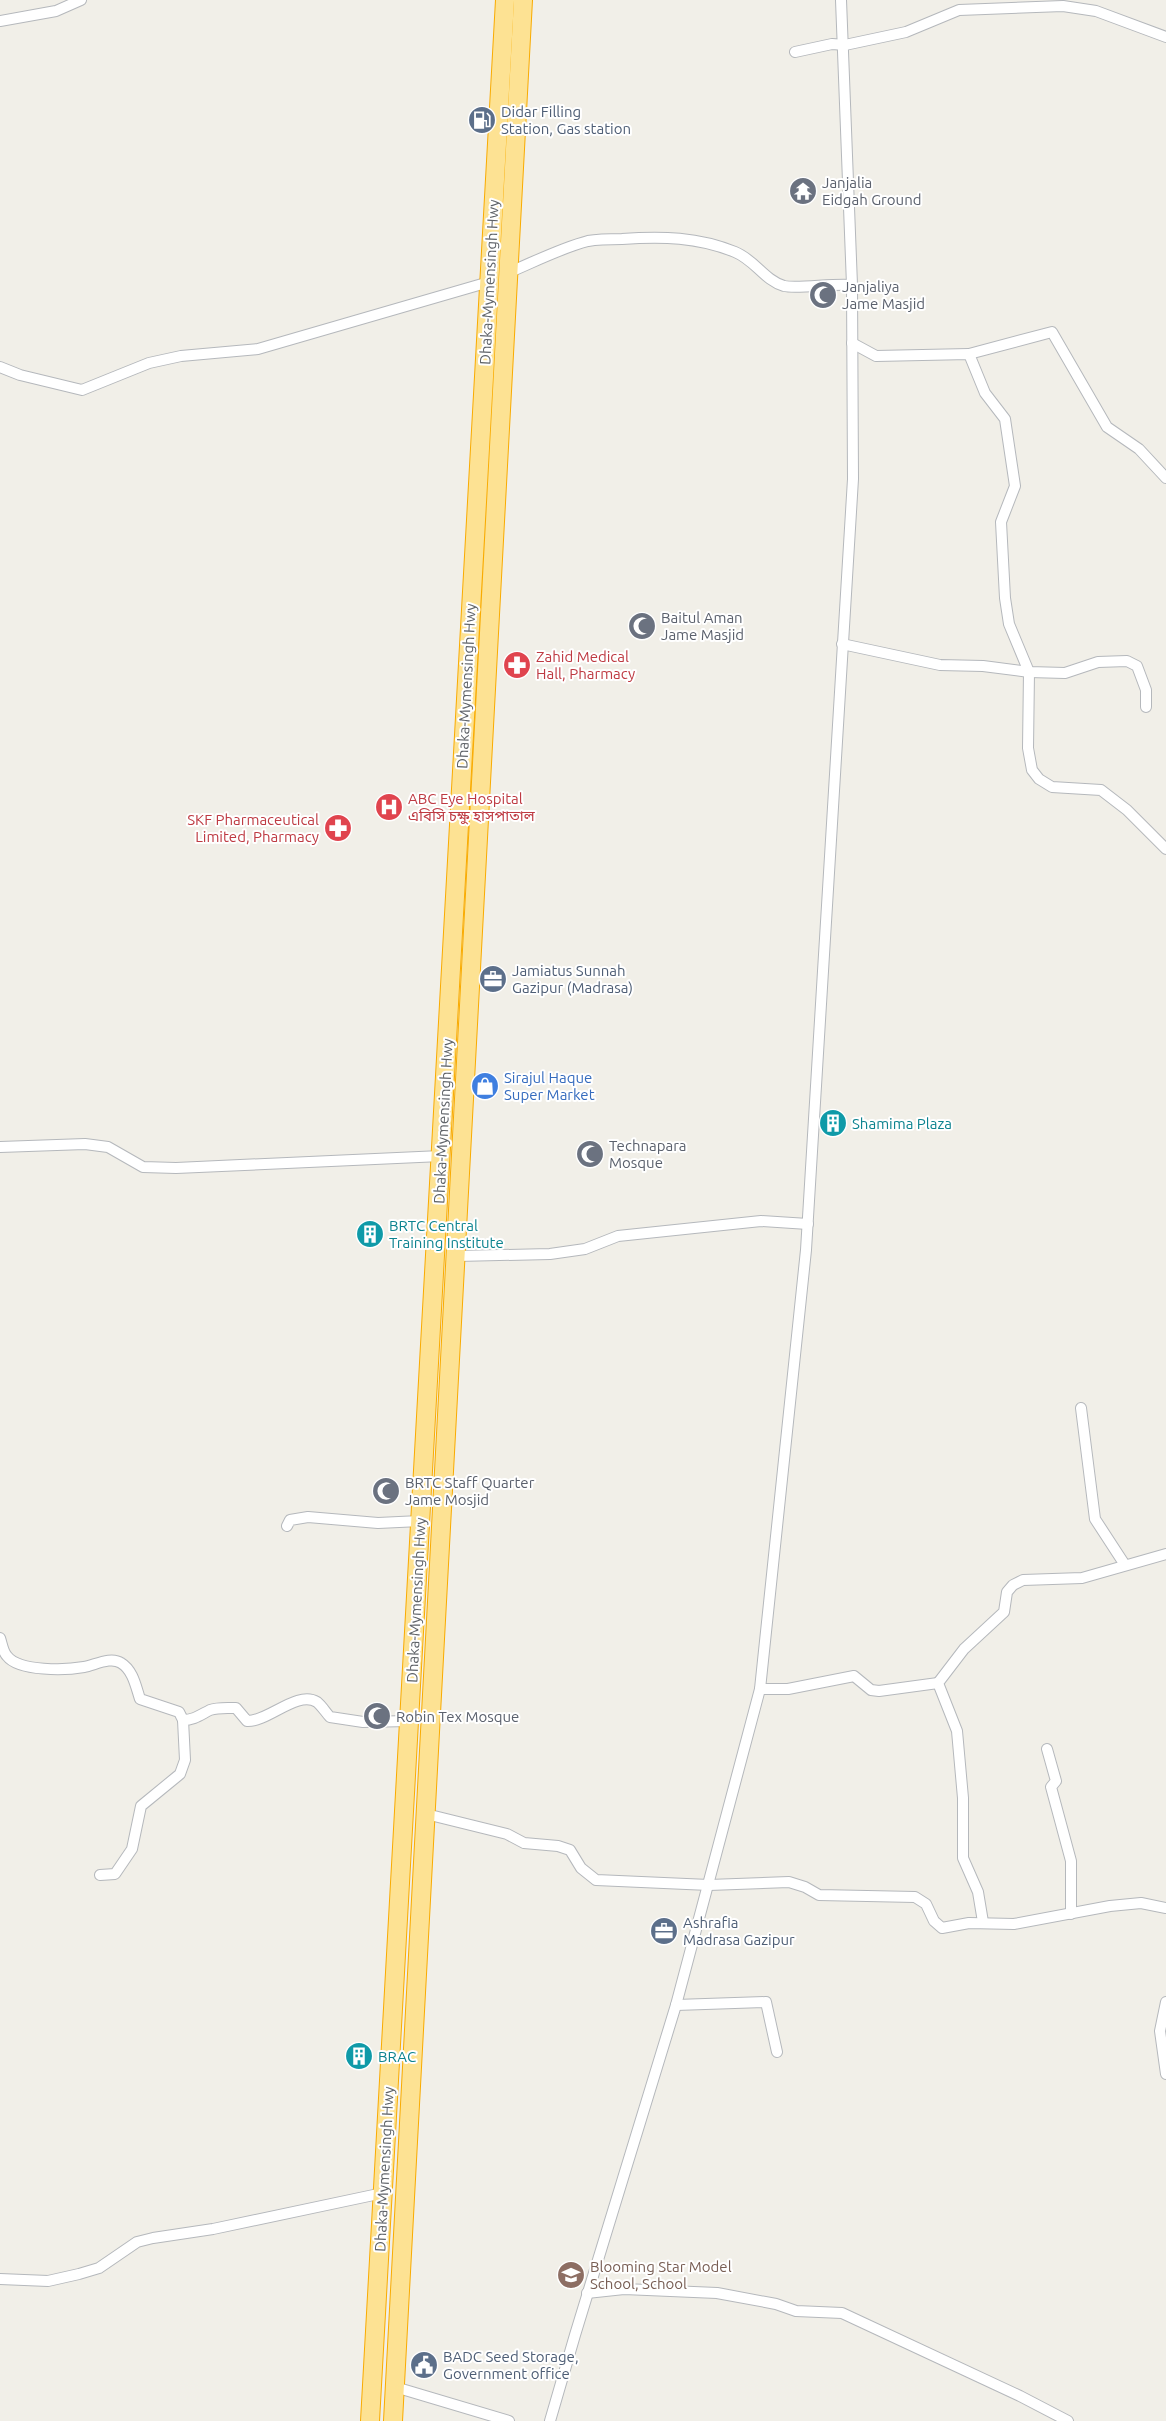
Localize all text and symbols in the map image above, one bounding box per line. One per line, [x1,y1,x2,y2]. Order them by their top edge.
place label: Didar Filling Station, Gas station [501,103,631,137]
fuel station icon: Didar Filling Station, Gas station [467,105,497,135]
place label: Janjalia Eidgah Ground [822,174,921,208]
temple icon: Janjalia Eidgah Ground [788,176,818,206]
street label: Dhaka-Mymensingh Hwy [476,199,502,365]
place label: Janjaliya Jame Masjid [842,278,925,312]
mosque icon: Janjaliya Jame Masjid [808,280,838,310]
street label: Dhaka-Mymensingh Hwy [453,603,479,769]
place label: Baitul Aman Jame Masjid [661,609,744,643]
mosque icon: Baitul Aman Jame Masjid [627,611,657,641]
place label: Zahid Medical Hall, Pharmacy [536,648,635,682]
pharmacy icon: Zahid Medical Hall, Pharmacy [502,650,532,680]
place label: ABC Eye Hospital এবিসি চক্ষু হাসপাতাল [408,790,536,825]
hospital icon: ABC Eye Hospital এবিসি চক্ষু হাসপাতাল [374,792,404,822]
place label: SKF Pharmaceutical Limited, Pharmacy [187,811,319,845]
pharmacy icon: SKF Pharmaceutical Limited, Pharmacy [323,813,353,843]
place label: Jamiatus Sunnah Gazipur (Madrasa) [512,962,633,996]
office icon: Jamiatus Sunnah Gazipur (Madrasa) [478,964,508,994]
street label: Dhaka-Mymensingh Hwy [430,1038,456,1204]
place label: Sirajul Haque Super Market [504,1069,595,1103]
shop icon: Sirajul Haque Super Market [470,1071,500,1101]
building icon: Shamima Plaza [818,1108,848,1138]
place label: Shamima Plaza [852,1115,952,1132]
place label: Technapara Mosque [609,1137,687,1171]
mosque icon: Technapara Mosque [575,1139,605,1169]
place label: BRTC Central Training Institute [389,1217,504,1251]
building icon: BRTC Central Training Institute [355,1219,385,1249]
place label: BRTC Staff Quarter Jame Mosjid [405,1474,535,1508]
mosque icon: BRTC Staff Quarter Jame Mosjid [371,1476,401,1506]
street label: Dhaka-Mymensingh Hwy [403,1517,429,1683]
mosque icon: Robin Tex Mosque [362,1701,392,1731]
place label: Robin Tex Mosque [396,1708,519,1725]
place label: Ashrafia Madrasa Gazipur [683,1914,795,1948]
office icon: Ashrafia Madrasa Gazipur [649,1916,679,1946]
building icon: BRAC [344,2041,374,2071]
place label: BRAC [378,2048,416,2065]
street label: Dhaka-Mymensingh Hwy [371,2086,397,2252]
place label: Blooming Star Model School, School [590,2258,732,2292]
school or university icon: Blooming Star Model School, School [556,2260,586,2290]
place label: BADC Seed Storage, Government office [443,2348,579,2382]
public building icon: BADC Seed Storage, Government office [409,2350,439,2380]

